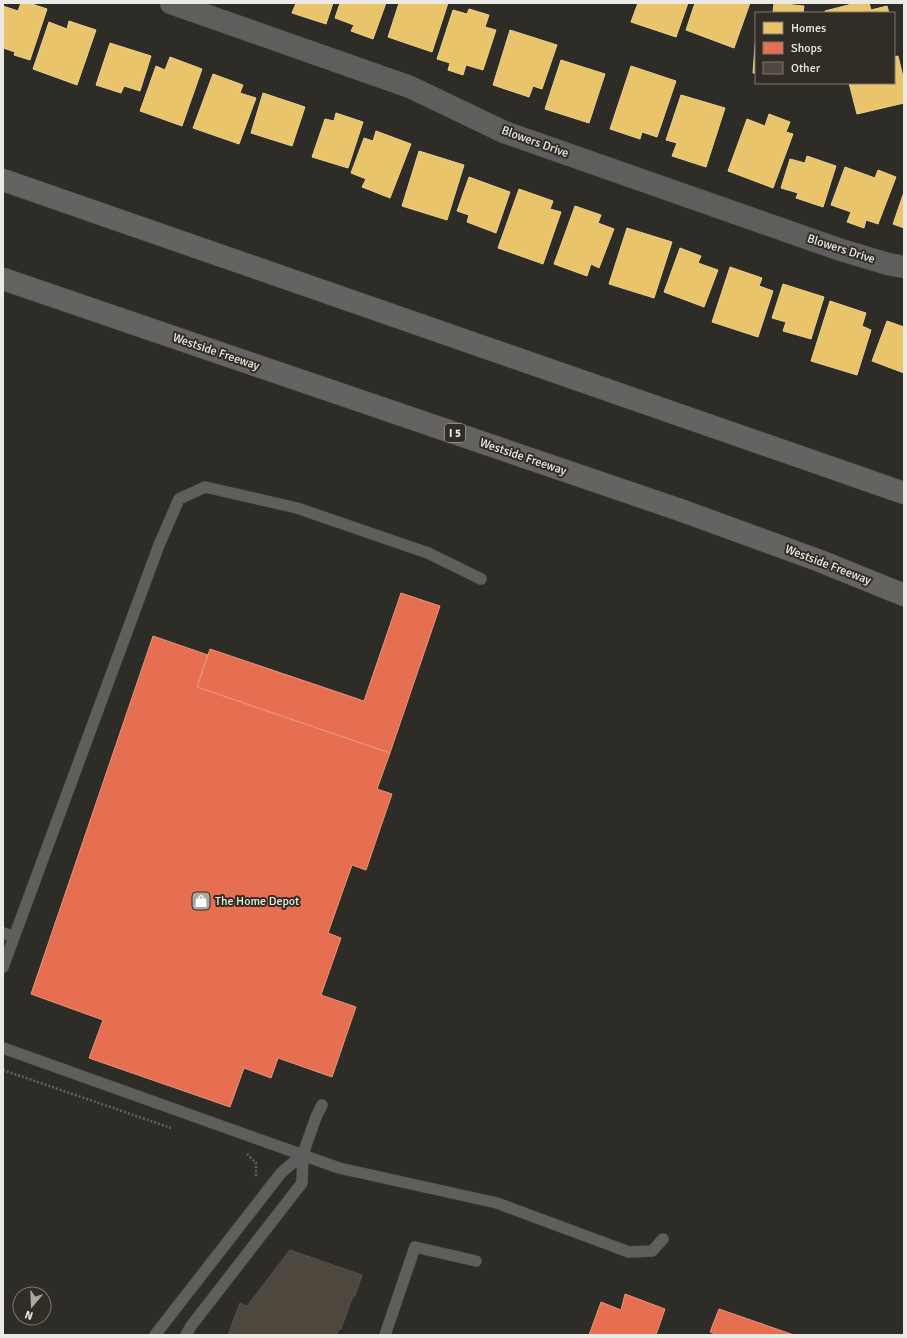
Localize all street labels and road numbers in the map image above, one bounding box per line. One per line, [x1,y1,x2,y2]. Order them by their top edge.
street label: Blowers Drive [499,123,571,161]
street label: Blowers Drive [805,231,877,267]
street label: Westside Freeway [171,330,262,374]
road number: I 5 [445,424,465,442]
street label: Westside Freeway [478,435,569,479]
street label: Westside Freeway [783,542,873,588]

